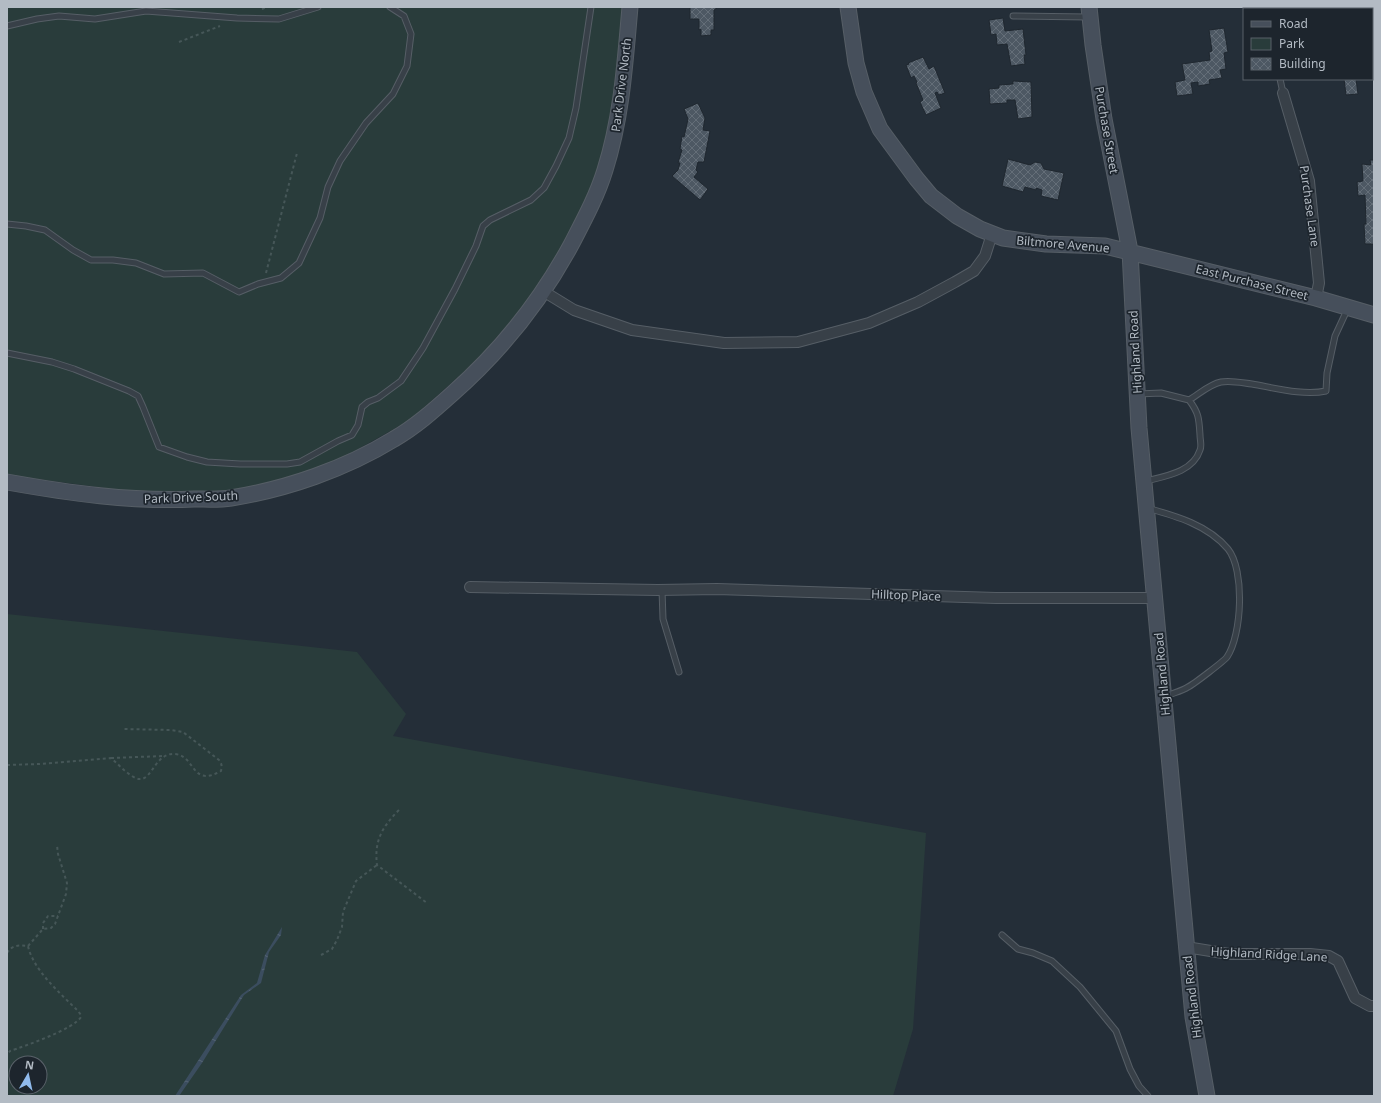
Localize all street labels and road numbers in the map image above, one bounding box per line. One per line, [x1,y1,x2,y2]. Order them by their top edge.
street label: Park Drive North [607,37,635,133]
street label: Purchase Street [1091,85,1123,176]
street label: Purchase Lane [1296,164,1324,248]
street label: Biltmore Avenue [1016,231,1111,257]
street label: East Purchase Street [1194,260,1311,304]
street label: Highland Road [1124,310,1146,394]
street label: Park Drive South [144,487,238,507]
street label: Hilltop Place [871,585,941,605]
street label: Highland Road [1150,632,1174,716]
street label: Highland Ridge Lane [1210,942,1328,966]
street label: Highland Road [1178,955,1206,1039]

